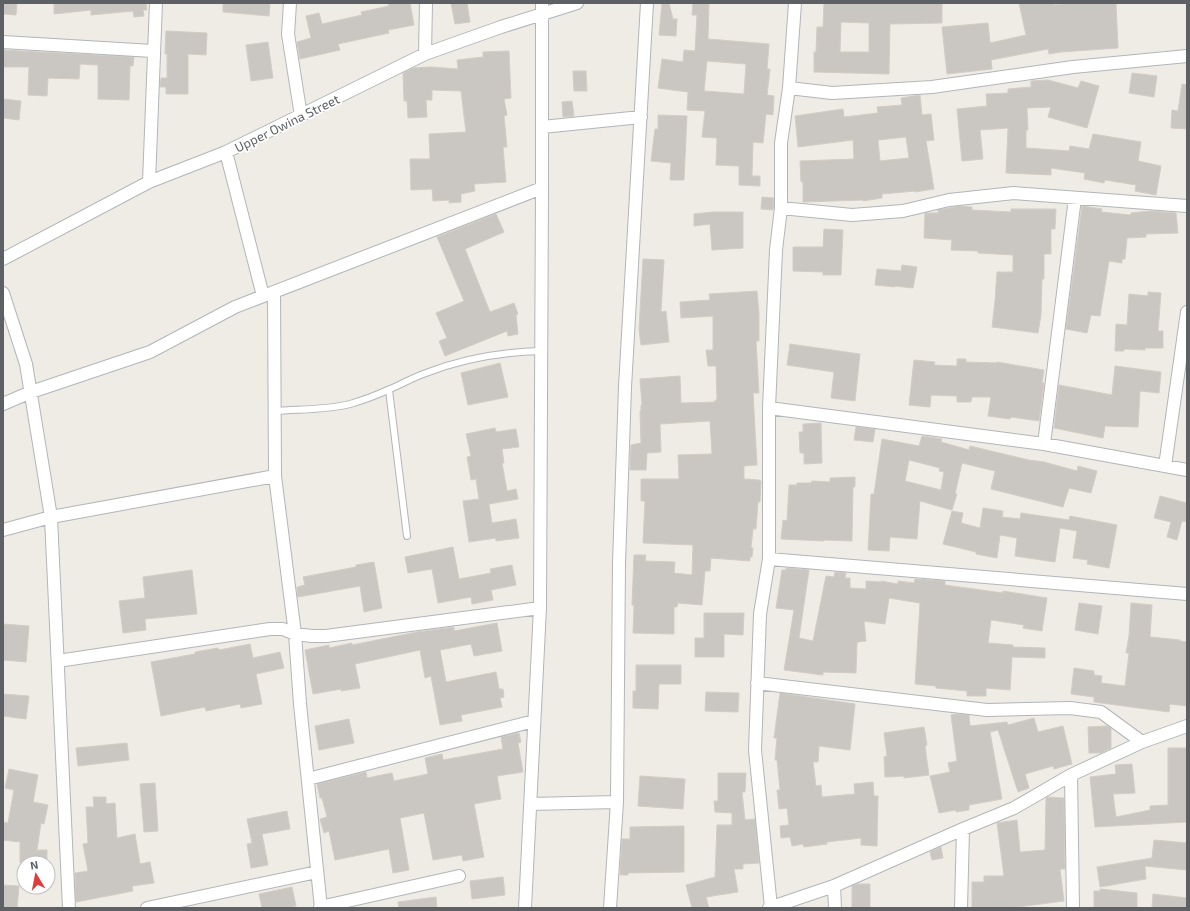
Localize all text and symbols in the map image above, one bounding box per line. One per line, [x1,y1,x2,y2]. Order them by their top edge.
street label: Upper Owina Street [232,91,342,155]
north arrow [16,855,56,895]
text: N [29,858,39,872]

